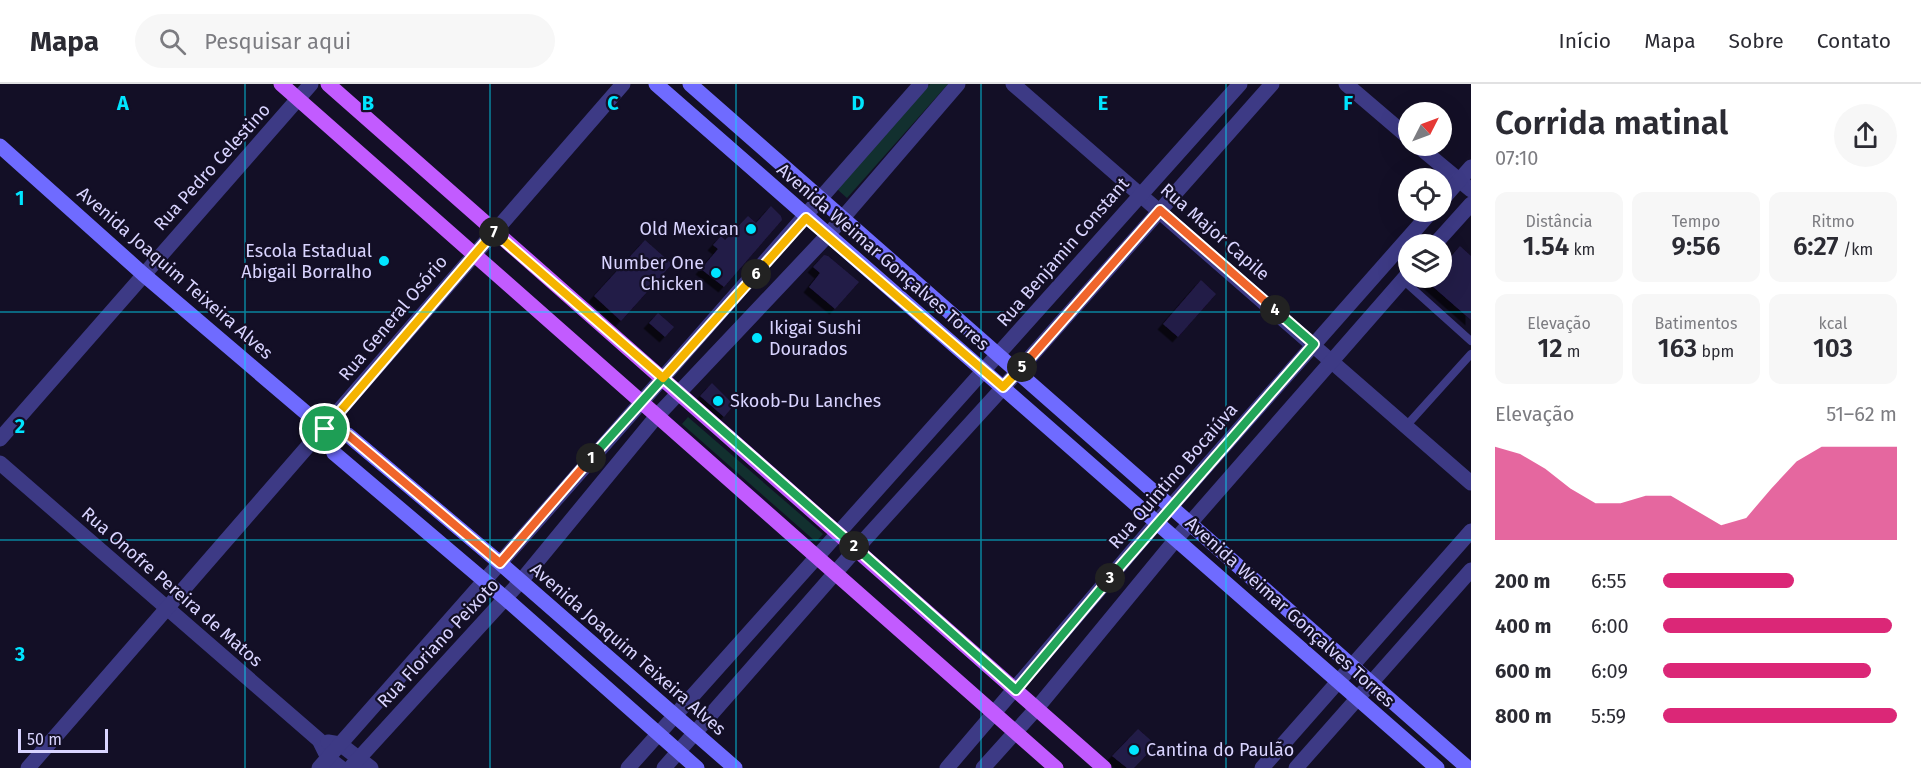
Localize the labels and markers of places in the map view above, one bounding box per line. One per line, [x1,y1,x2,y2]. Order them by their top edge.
pin: 7 [479,217,509,247]
place label: Old Mexican [640,218,739,240]
marker: Old Mexican [744,222,758,236]
place label: Escola Estadual Abigail Borralho [241,240,372,283]
place label: Number One Chicken [601,252,704,295]
marker: Escola Estadual Abigail Borralho [377,254,391,268]
pin: 6 [741,259,771,289]
marker: Number One Chicken [709,266,723,280]
pin: 4 [1260,295,1290,325]
place label: Ikigai Sushi Dourados [769,317,862,360]
marker: Ikigai Sushi Dourados [750,331,764,345]
pin: 5 [1007,352,1037,382]
place label: Skoob-Du Lanches [730,390,881,412]
marker: Skoob-Du Lanches [711,394,725,408]
pin [299,403,350,454]
pin: 1 [576,443,606,473]
pin: 2 [839,531,869,561]
pin: 3 [1095,563,1125,593]
place label: Cantina do Paulão [1146,739,1294,761]
marker: Cantina do Paulão [1127,743,1141,757]

